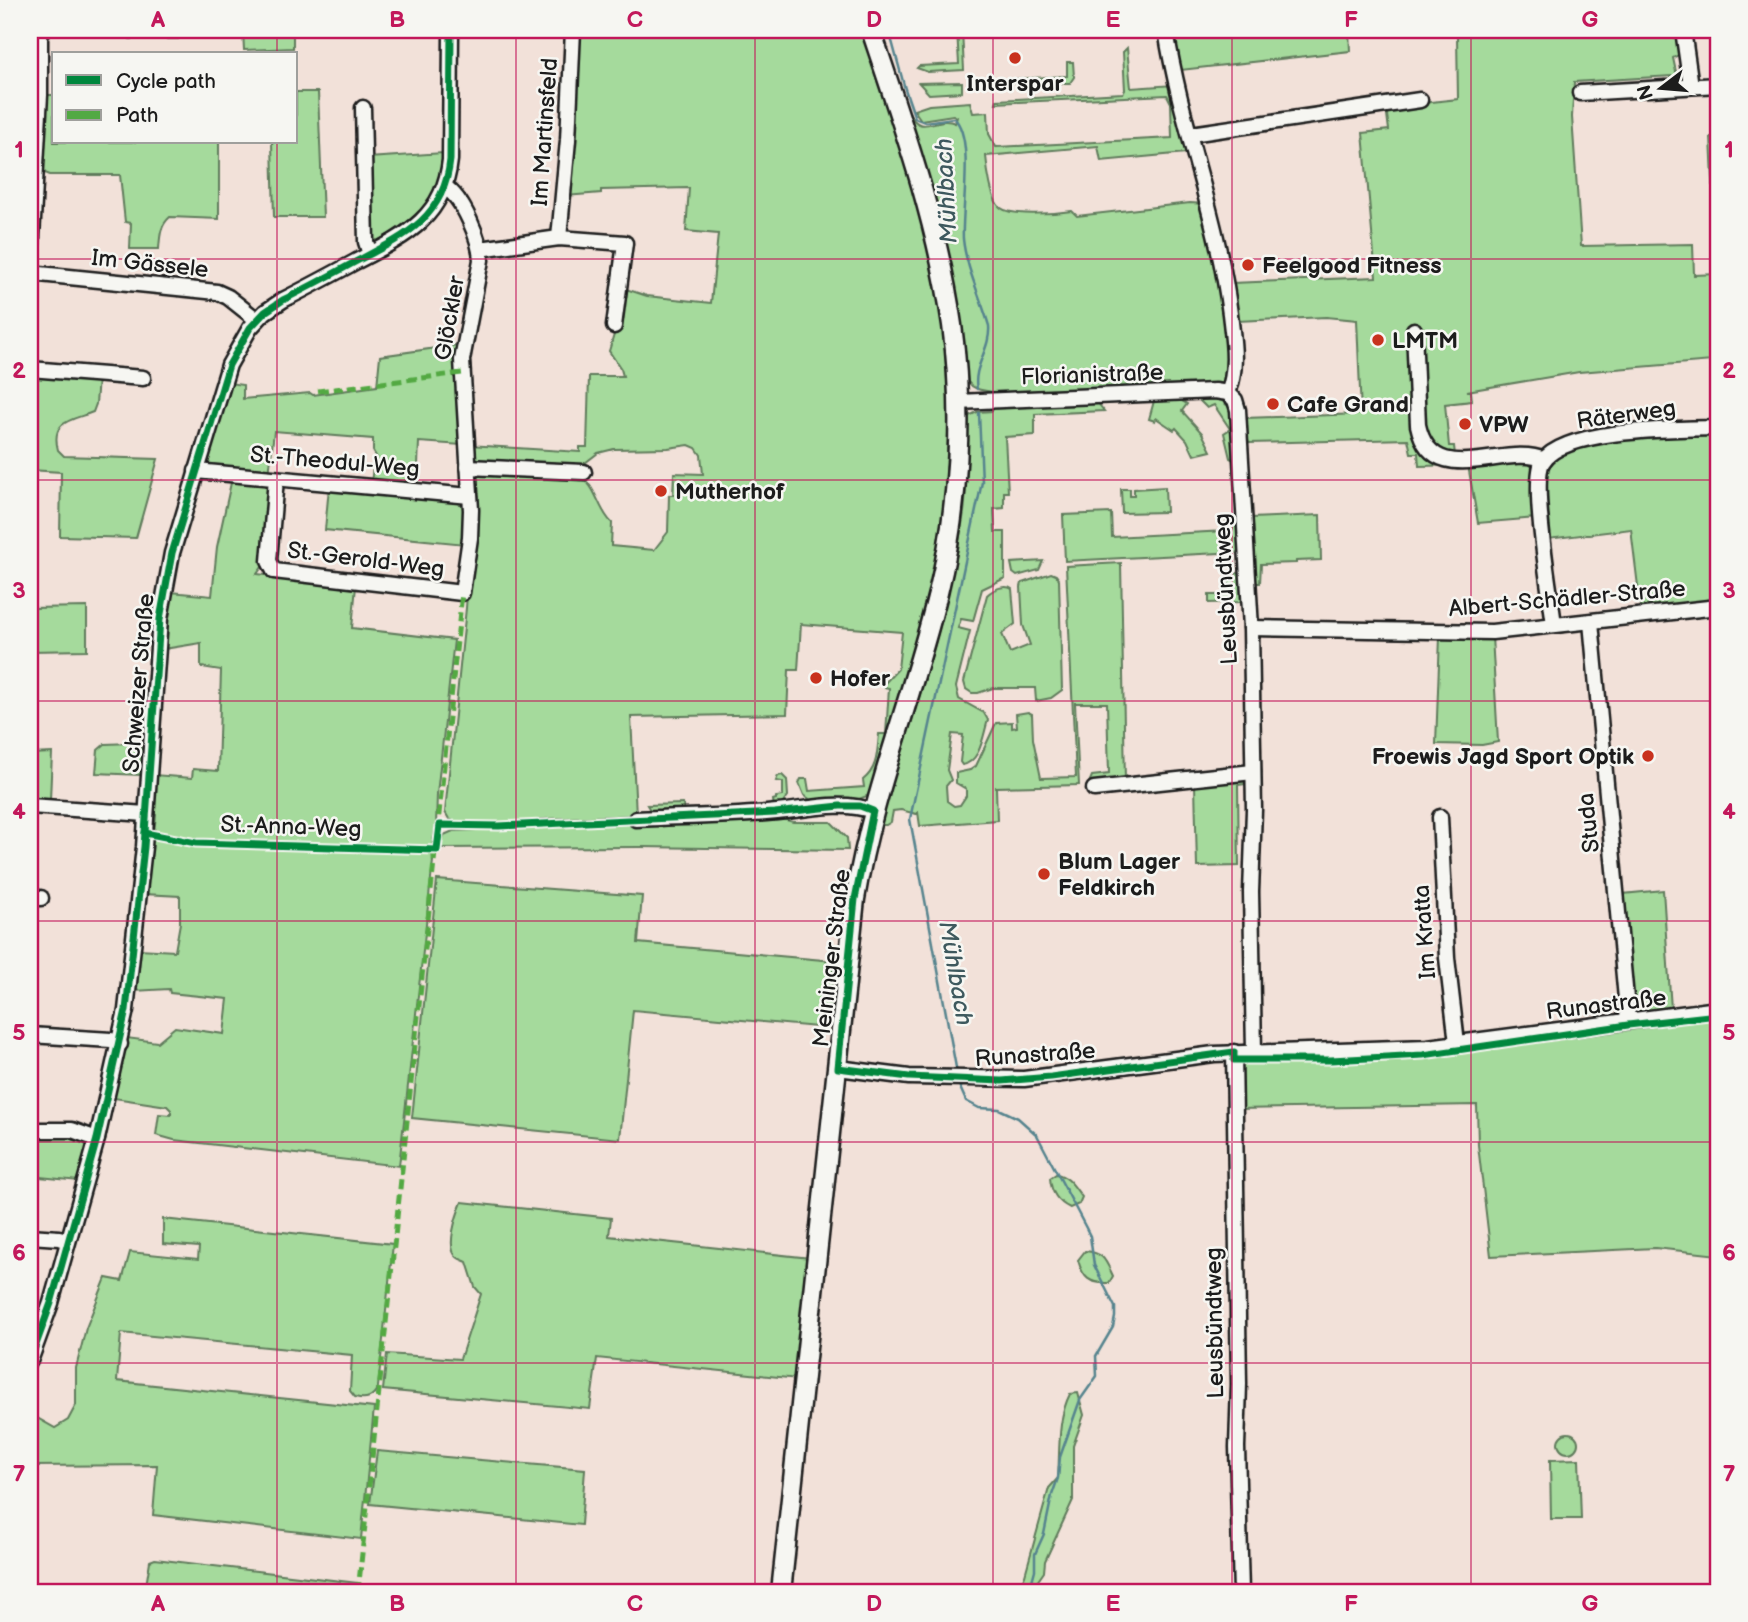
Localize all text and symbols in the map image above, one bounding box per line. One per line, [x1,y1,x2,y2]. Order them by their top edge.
text: A [150,6,166,34]
text: B [389,6,405,34]
text: C [627,6,643,34]
text: D [866,6,882,34]
text: E [1106,6,1121,34]
text: F [1344,6,1358,34]
text: G [1582,6,1599,34]
marker: Interspar [1007,50,1023,66]
legend [52,52,298,144]
north arrow [1626,52,1696,122]
street label: Im Martinsfeld [526,57,564,207]
text: Cycle path [116,69,216,94]
place label: Interspar [966,70,1064,98]
text: N [1633,82,1659,102]
text: Path [116,103,158,128]
text: 1 [14,136,24,164]
text: 1 [1724,136,1734,164]
water label: Mühlbach [929,137,964,244]
street label: Im Gässele [90,244,210,284]
place label: Feelgood Fitness [1262,252,1442,280]
marker: Feelgood Fitness [1240,257,1256,273]
street label: Glöckler [429,273,471,363]
place label: LMTM [1392,327,1458,355]
marker: LMTM [1370,332,1386,348]
text: 2 [12,357,26,385]
text: 2 [1722,357,1736,385]
street label: Florianistraße [1020,359,1164,391]
place label: Cafe Grand [1287,391,1409,419]
street label: Räterweg [1575,394,1678,436]
marker: Cafe Grand [1265,396,1281,412]
place label: VPW [1479,411,1529,439]
marker: VPW [1457,416,1473,432]
street label: St.-Theodul-Weg [249,441,421,483]
place label: Mutherhof [675,478,785,506]
marker: Mutherhof [653,483,669,499]
street label: Leusbündtweg [1208,513,1244,665]
street label: St.-Gerold-Weg [286,536,446,584]
street label: Albert-Schädler-Straße [1447,575,1687,623]
text: 3 [12,577,26,605]
text: 3 [1722,577,1736,605]
street label: Schweizer Straße [117,592,161,774]
place label: Hofer [830,665,891,693]
marker: Hofer [808,670,824,686]
place label: Froewis Jagd Sport Optik [1372,743,1634,771]
marker: Froewis Jagd Sport Optik [1640,748,1656,764]
street label: Studa [1572,792,1606,854]
text: 4 [12,798,26,826]
text: 4 [1722,798,1736,826]
street label: St.-Anna-Weg [220,811,362,843]
place label: Blum Lager Feldkirch [1058,848,1181,902]
marker: Blum Lager Feldkirch [1036,866,1052,882]
street label: Meininger Straße [807,867,857,1049]
street label: Im Kratta [1408,884,1442,980]
water label: Mühlbach [932,919,979,1028]
street label: Runastraße [1544,984,1668,1026]
text: 5 [12,1019,26,1047]
text: 5 [1722,1019,1736,1047]
street label: Runastraße [974,1037,1096,1073]
text: 6 [12,1239,26,1267]
text: 6 [1722,1239,1736,1267]
street label: Leusbündtweg [1200,1247,1230,1399]
text: 7 [13,1460,26,1488]
text: 7 [1723,1460,1736,1488]
text: A [150,1590,166,1618]
text: B [389,1590,405,1618]
text: C [627,1590,643,1618]
text: D [866,1590,882,1618]
text: E [1106,1590,1121,1618]
text: F [1344,1590,1358,1618]
text: G [1582,1590,1599,1618]

